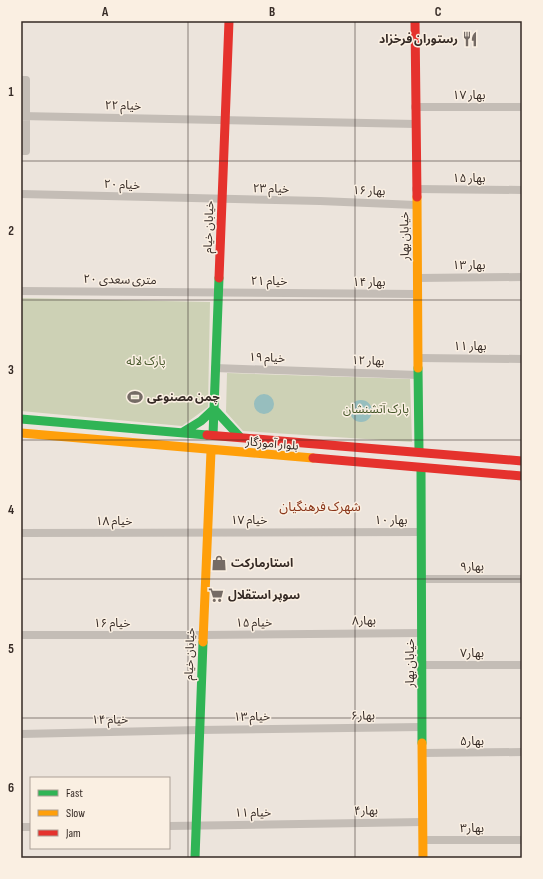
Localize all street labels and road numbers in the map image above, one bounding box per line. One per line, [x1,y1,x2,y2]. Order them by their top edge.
street label: بهار ۱۷ [453,88,485,103]
street label: خیام ۲۲ [105,98,141,115]
street label: بهار ۱۵ [453,171,485,186]
street label: خیام ۲۰ [103,177,141,194]
street label: خیام ۲۳ [253,181,289,198]
street label: بهار ۱۶ [352,183,386,199]
street label: خیابان خیام [201,200,218,254]
street label: خیابان بهار [397,211,413,262]
street label: بهار ۱۳ [453,258,485,273]
street label: ۲۰ متری سعدی [83,272,157,288]
street label: خیام ۲۱ [251,274,287,290]
street label: بهار ۱۴ [353,275,385,290]
street label: بهار ۱۱ [454,339,486,354]
street label: خیام ۱۹ [248,350,286,367]
street label: بهار ۱۲ [351,353,385,369]
street label: بلوار آموزگار [244,434,299,454]
street label: خیام ۱۷ [231,513,267,529]
street label: بهار ۱۰ [375,513,407,528]
street label: خیام ۱۸ [96,514,132,530]
street label: بهار۹ [460,559,484,575]
street label: بهار۸ [352,613,376,629]
street label: خیام ۱۵ [236,615,272,632]
street label: خیام ۱۶ [94,616,130,632]
street label: خیابان خیام [182,627,199,681]
street label: خیابان بهار [403,638,418,689]
street label: بهار۷ [460,646,484,661]
street label: بهار۶ [351,708,375,724]
street label: خیام ۱۳ [234,709,270,726]
street label: خیام ۱۴ [92,712,128,729]
street label: بهار۵ [460,734,484,749]
street label: بهار۴ [354,803,378,819]
street label: خیام ۱۱ [235,805,271,822]
street label: بهار۳ [460,821,484,836]

